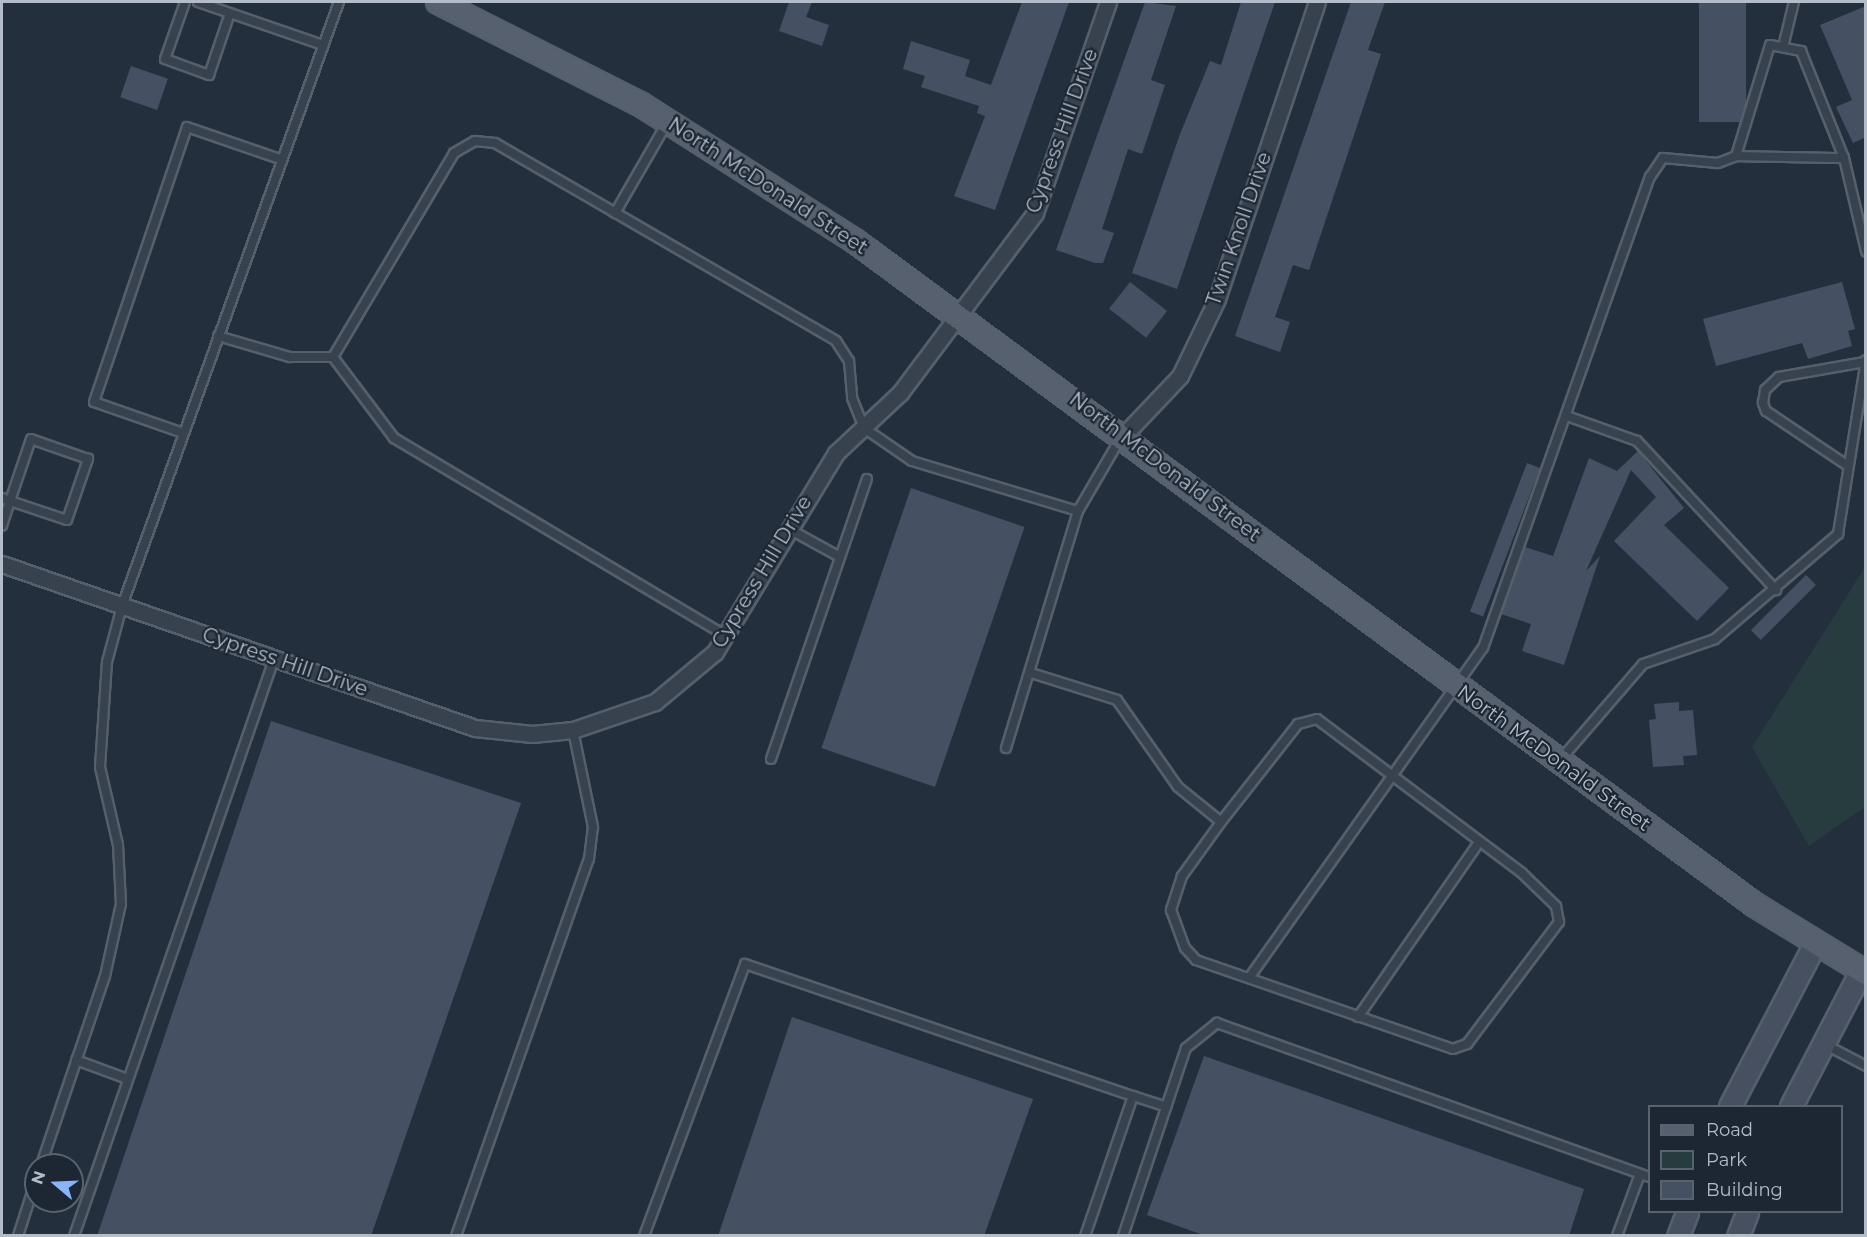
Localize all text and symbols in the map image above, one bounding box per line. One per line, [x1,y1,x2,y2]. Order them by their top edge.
street label: Cypress Hill Drive [1021,46,1103,216]
street label: North McDonald Street [664,112,872,260]
street label: Twin Knoll Drive [1201,149,1277,309]
street label: North McDonald Street [1065,387,1265,547]
street label: Cypress Hill Drive [707,492,817,652]
street label: Cypress Hill Drive [199,622,371,702]
street label: North McDonald Street [1453,680,1655,836]
legend [1648,1105,1843,1213]
text: Road [1706,1119,1753,1141]
text: Park [1706,1149,1747,1171]
north arrow [24,1153,84,1213]
text: N [27,1168,49,1187]
text: Building [1706,1179,1783,1201]

